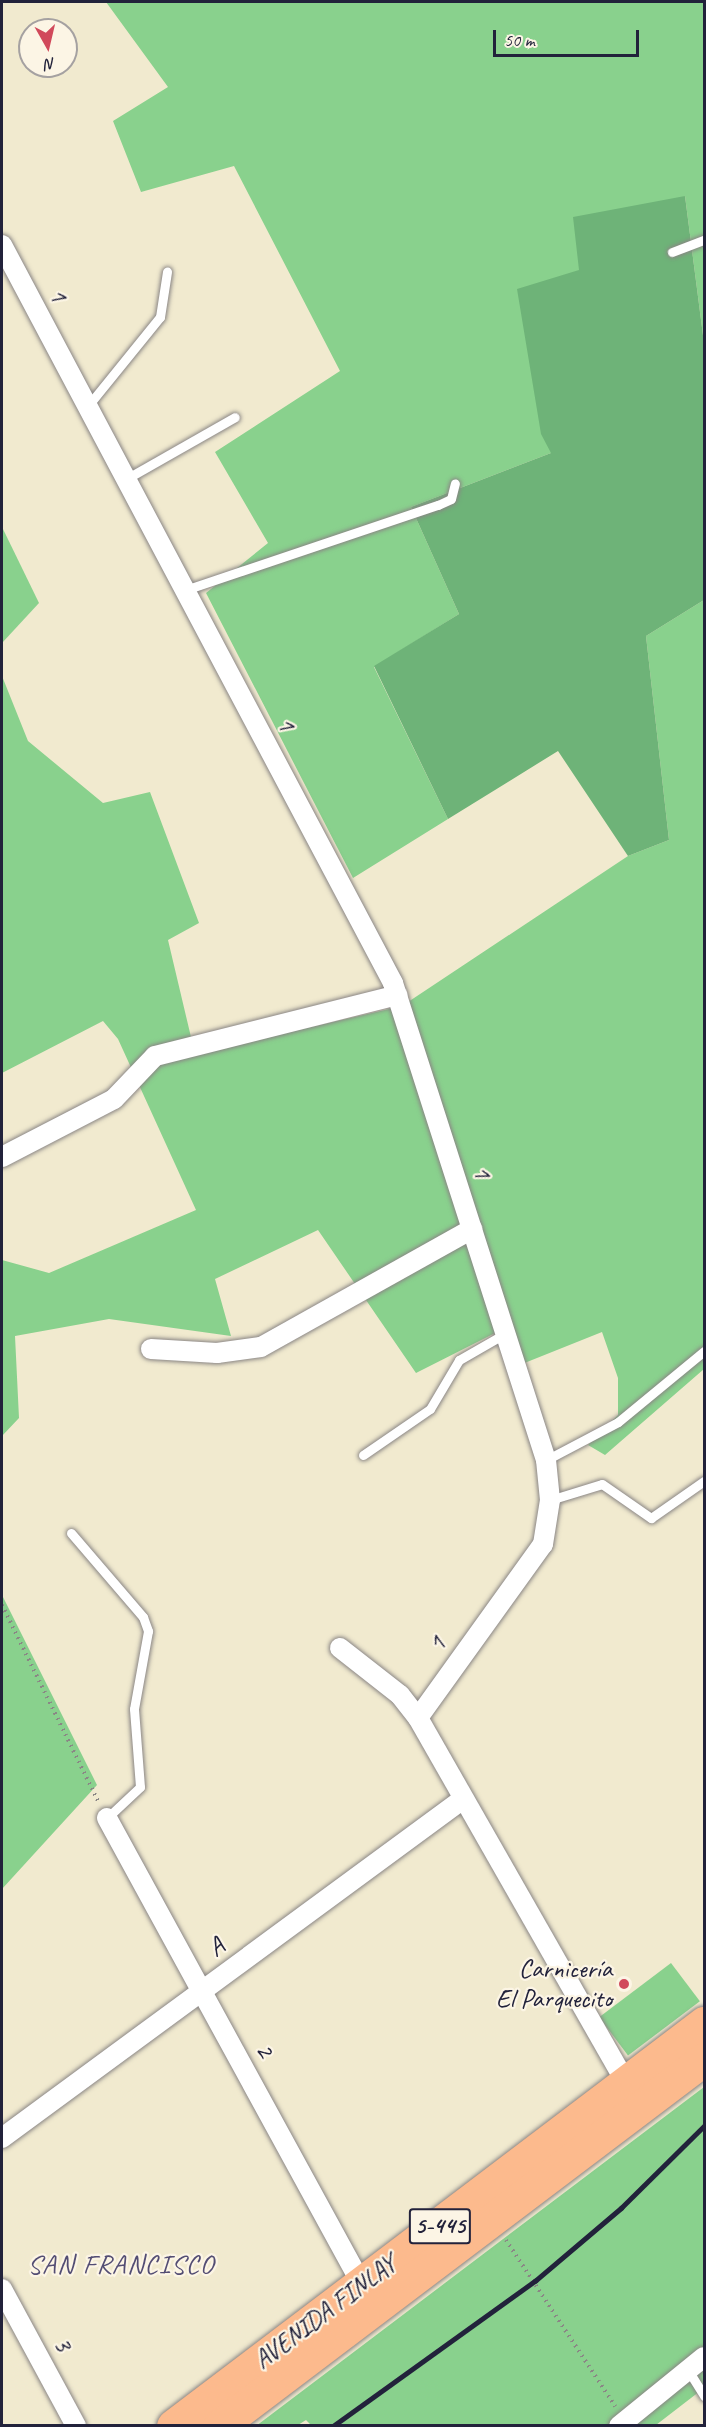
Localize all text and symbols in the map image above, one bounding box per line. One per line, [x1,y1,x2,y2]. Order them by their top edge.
north arrow [18,18,78,78]
scale bar [496,18,642,56]
text: 50 m [504,29,535,51]
text: N [44,53,57,74]
street label: 1 [41,283,75,307]
street label: 1 [269,712,303,736]
street label: 1 [465,1162,499,1182]
street label: 1 [421,1630,453,1658]
street label: A [202,1931,230,1963]
place label: Carnicería El Parquecito [496,1953,612,2014]
marker: Carnicería El Parquecito [617,1977,631,1991]
street label: 2 [249,2037,281,2063]
road number: 5-445 [408,2205,472,2247]
street label: AVENIDA FINLAY [248,2248,402,2376]
district label: SAN FRANCISCO [29,2249,213,2281]
street label: 3 [47,2331,79,2357]

